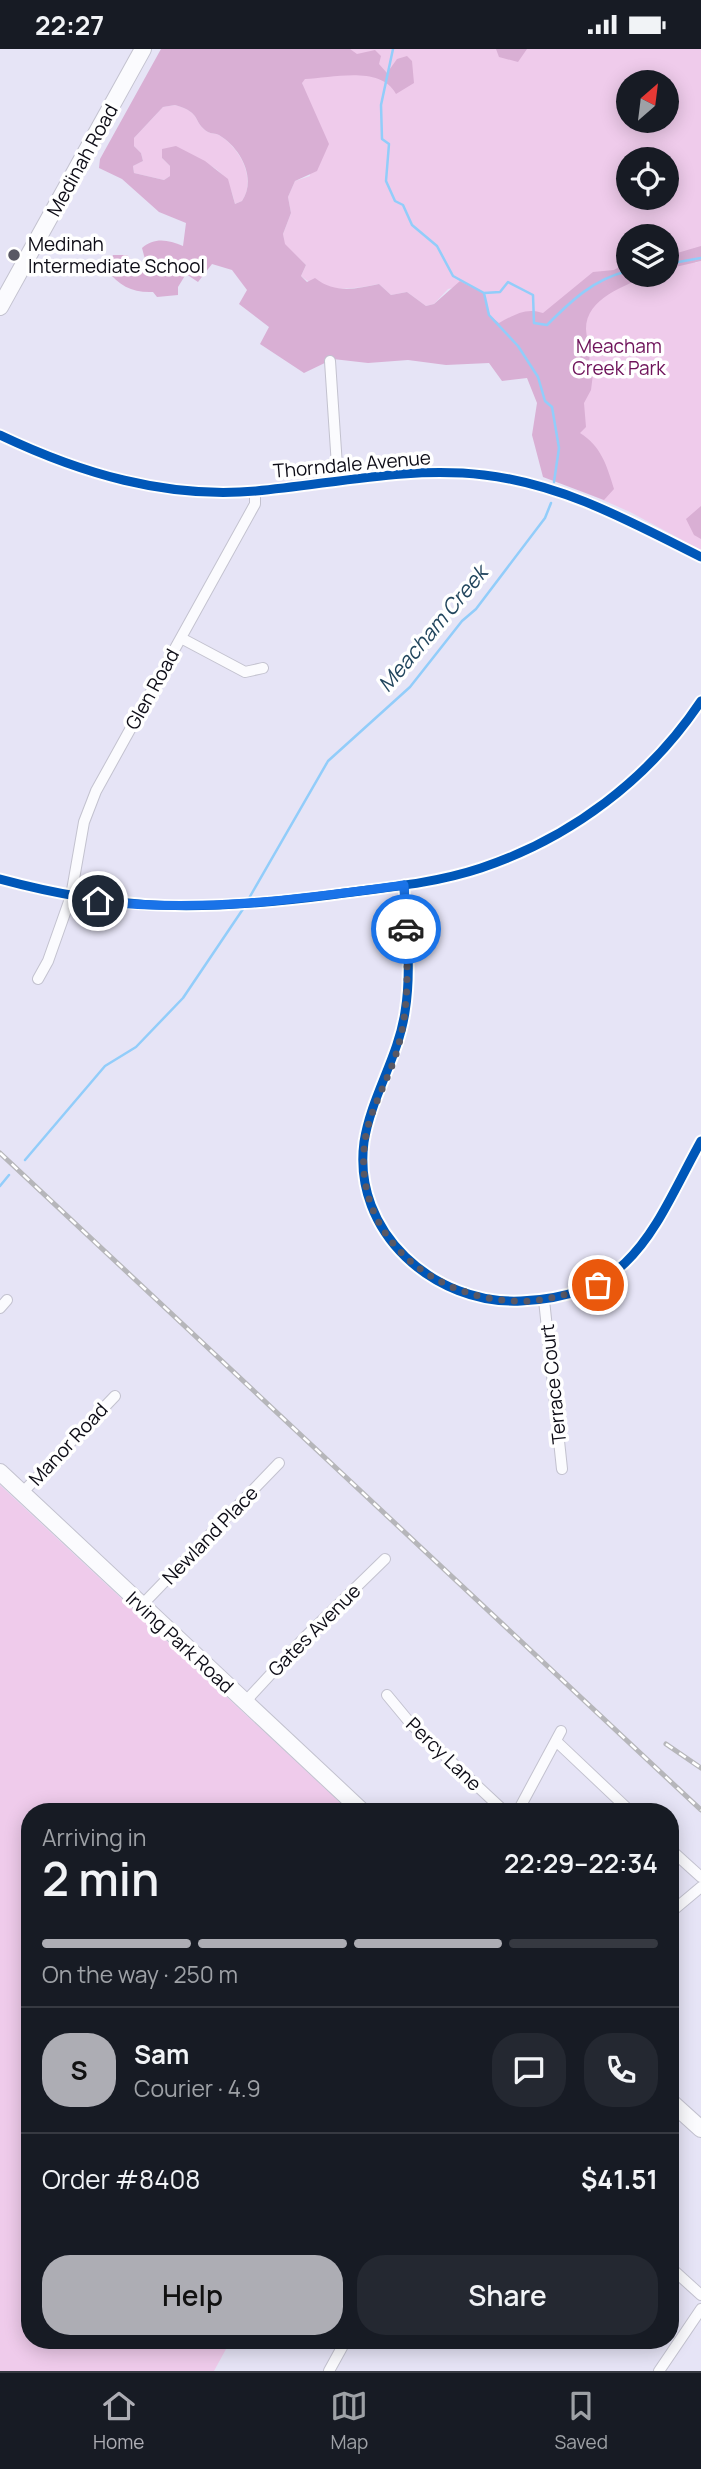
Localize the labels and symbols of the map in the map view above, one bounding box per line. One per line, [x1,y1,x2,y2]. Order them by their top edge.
north arrow [616,70,679,133]
street label: Medinah Road [40,99,124,221]
place label: Medinah Intermediate School [28,231,205,279]
marker: Medinah Intermediate School [6,247,22,263]
park label: Meacham Creek Park [572,333,666,381]
street label: Thorndale Avenue [272,444,432,484]
water label: Meacham Creek [371,557,495,697]
street label: Glen Road [119,644,185,734]
pin [68,871,128,931]
courier [371,894,441,964]
pin [568,1255,628,1315]
street label: Terrace Court [534,1323,572,1445]
street label: Manor Road [23,1397,113,1491]
street label: Newland Place [156,1480,264,1590]
street label: Gates Avenue [262,1578,366,1682]
street label: Irving Park Road [121,1585,239,1699]
street label: Percy Lane [401,1711,487,1797]

